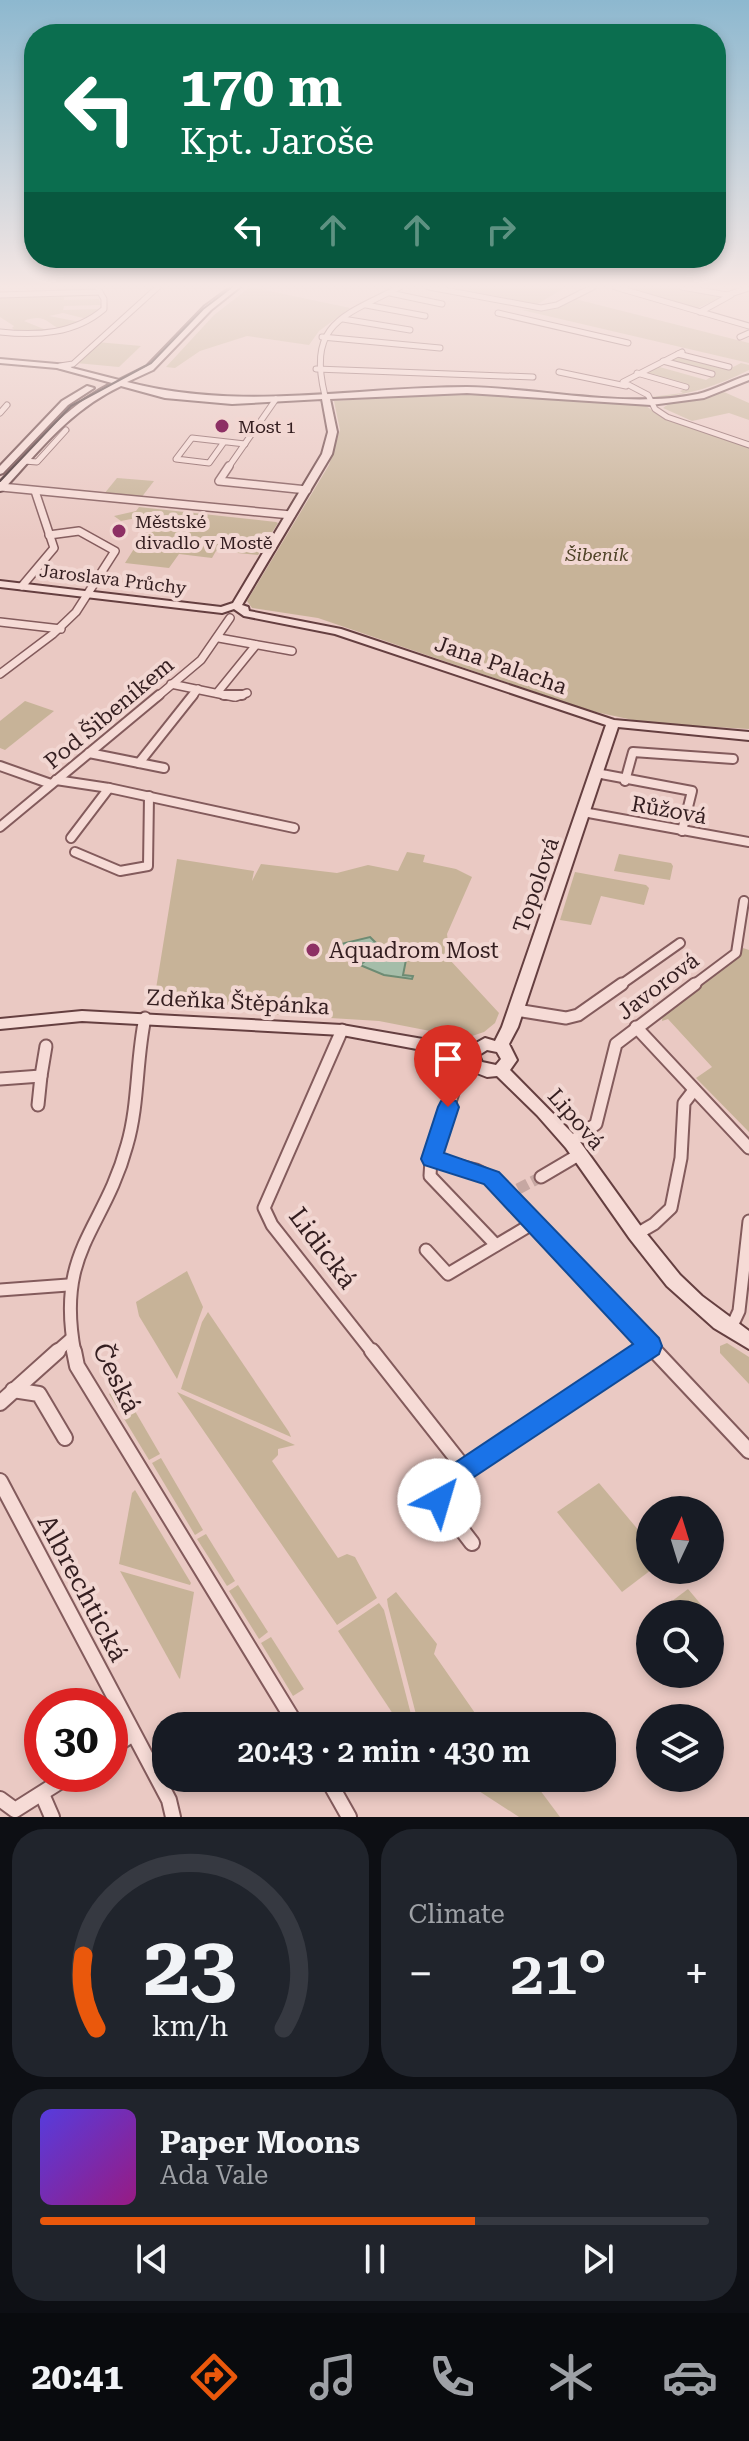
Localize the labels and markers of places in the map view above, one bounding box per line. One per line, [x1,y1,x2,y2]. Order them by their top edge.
place label: Most 1 [238,416,296,437]
marker: Most 1 [213,417,231,435]
place label: Městské divadlo v Mostě [135,511,273,553]
marker: Městské divadlo v Mostě [110,522,128,540]
place label: Aquadrom Most [329,938,499,963]
marker: Aquadrom Most [304,941,322,959]
pin [414,1025,482,1107]

